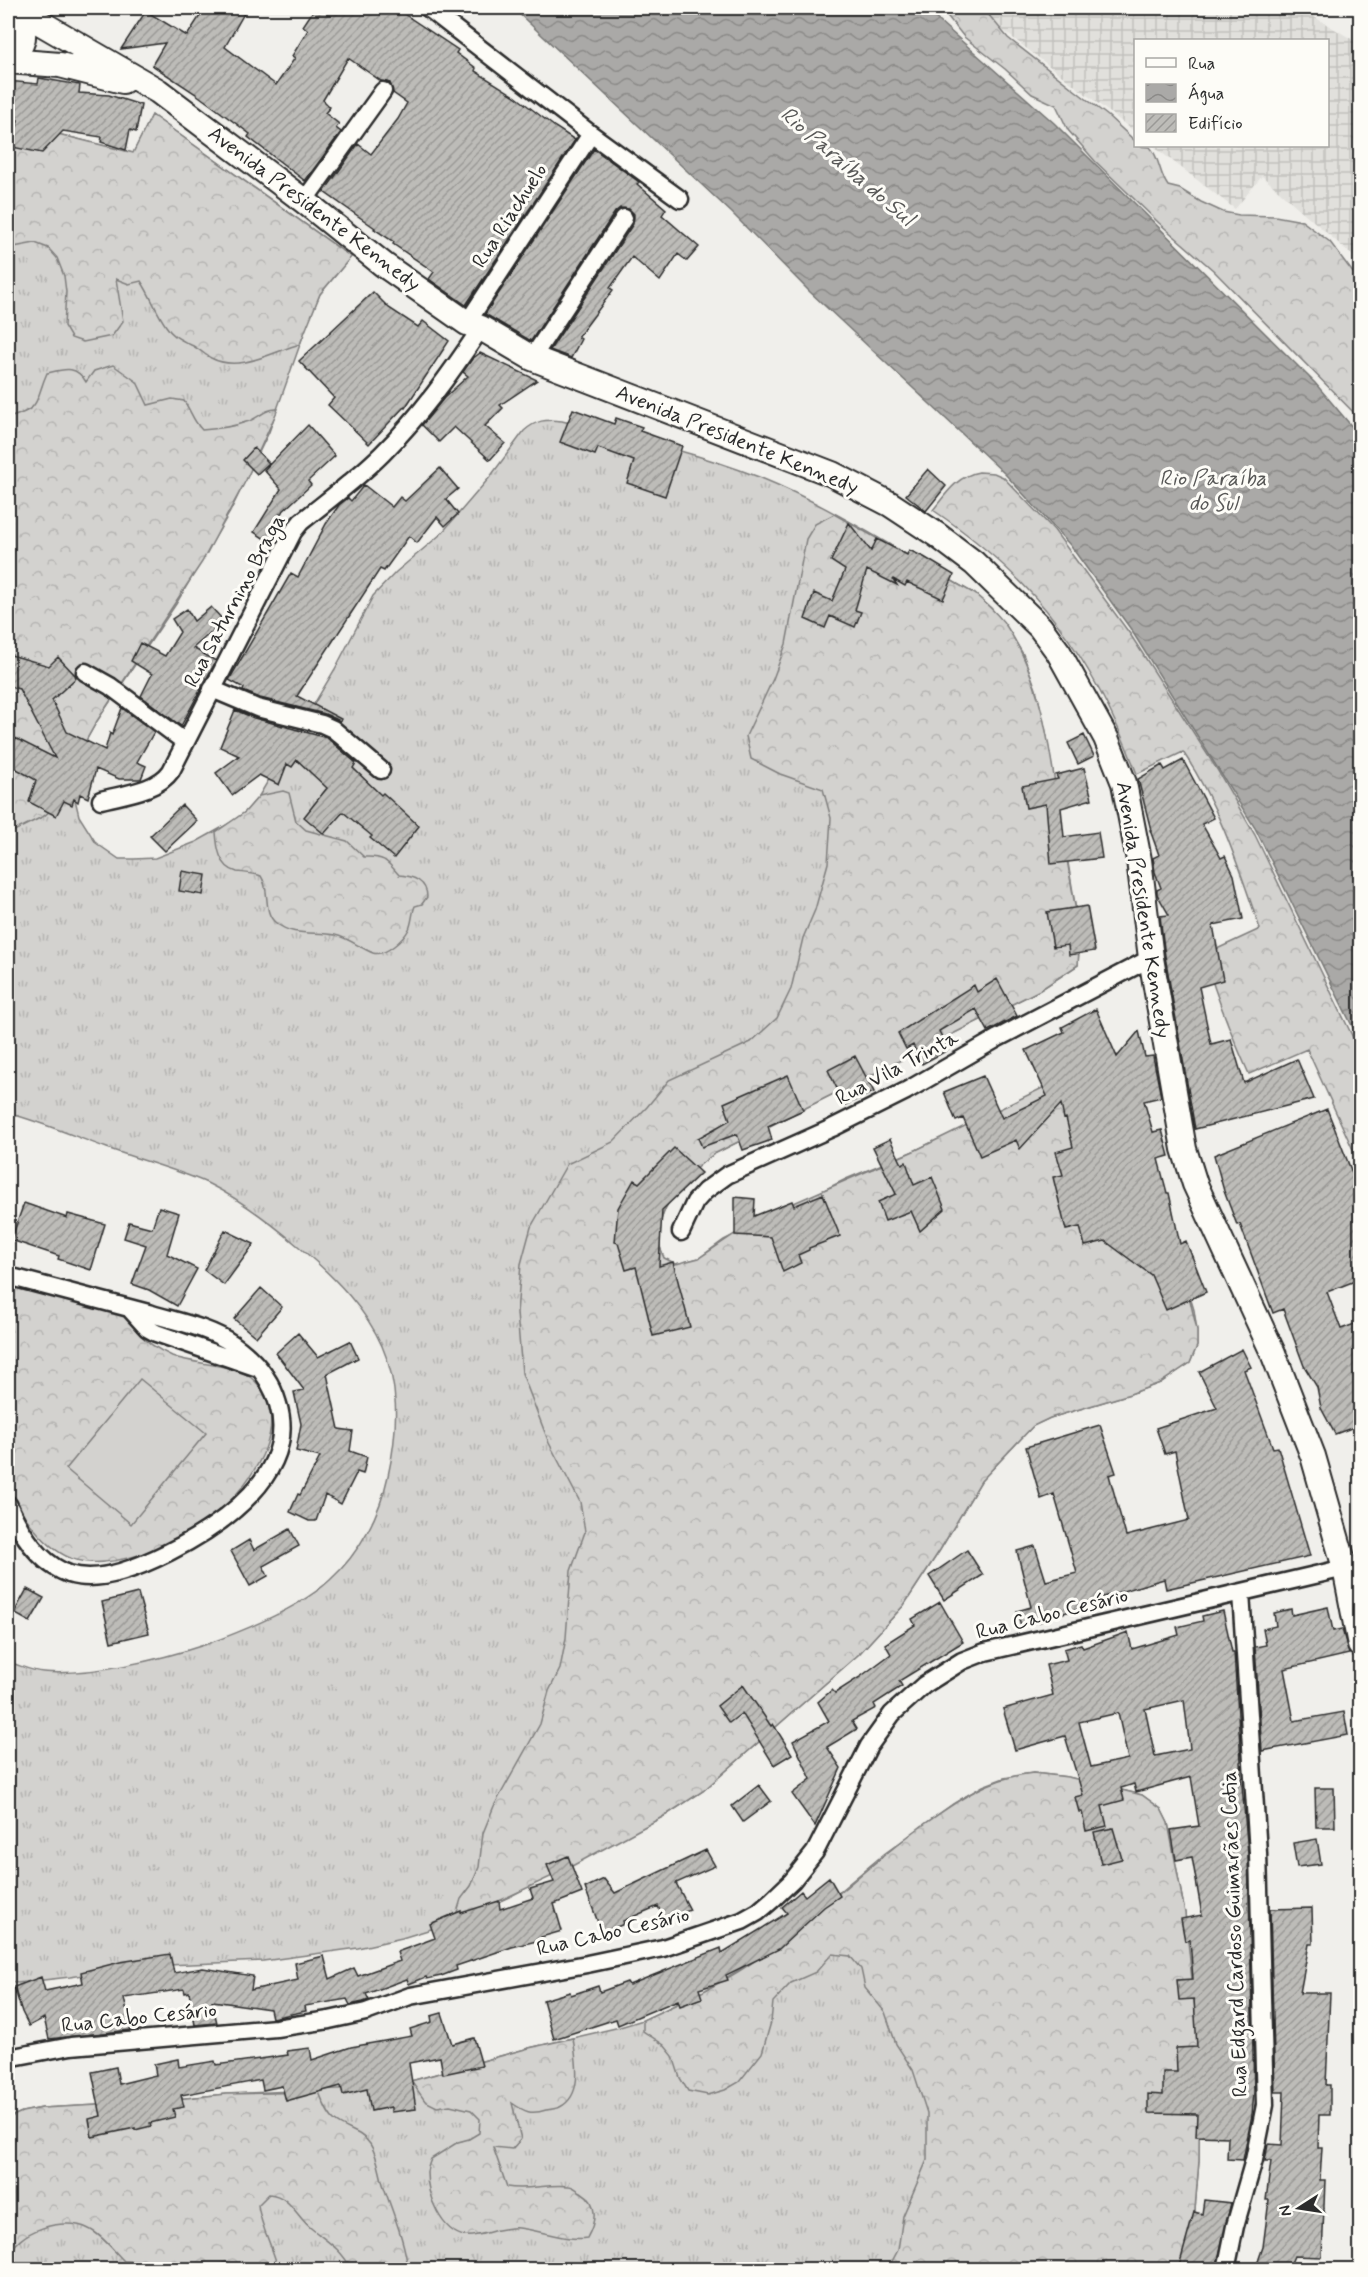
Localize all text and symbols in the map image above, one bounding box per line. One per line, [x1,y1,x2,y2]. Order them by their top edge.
legend [1134,39,1329,147]
text: Rua [1188,52,1215,76]
text: Água [1188,82,1224,106]
water label: Rio Paraíba do Sul [774,101,921,234]
text: Edifício [1188,112,1243,136]
street label: Avenida Presidente Kennedy [202,120,426,298]
street label: Rua Riachuelo [466,158,554,274]
street label: Avenida Presidente Kennedy [611,378,863,502]
water label: Rio Paraíba do Sul [1159,465,1267,518]
street label: Rua Saturnino Braga [177,509,293,693]
street label: Avenida Presidente Kennedy [1109,780,1177,1040]
street label: Rua Vila Trinta [831,1024,964,1112]
street label: Rua Cabo Cesário [973,1582,1131,1646]
street label: Rua Edgard Cardoso Guimarães Cotia [1215,1770,1257,2098]
street label: Rua Cabo Cesário [534,1901,692,1963]
street label: Rua Cabo Cesário [60,1996,218,2040]
north arrow [1269,2178,1329,2238]
text: N [1274,2203,1297,2218]

